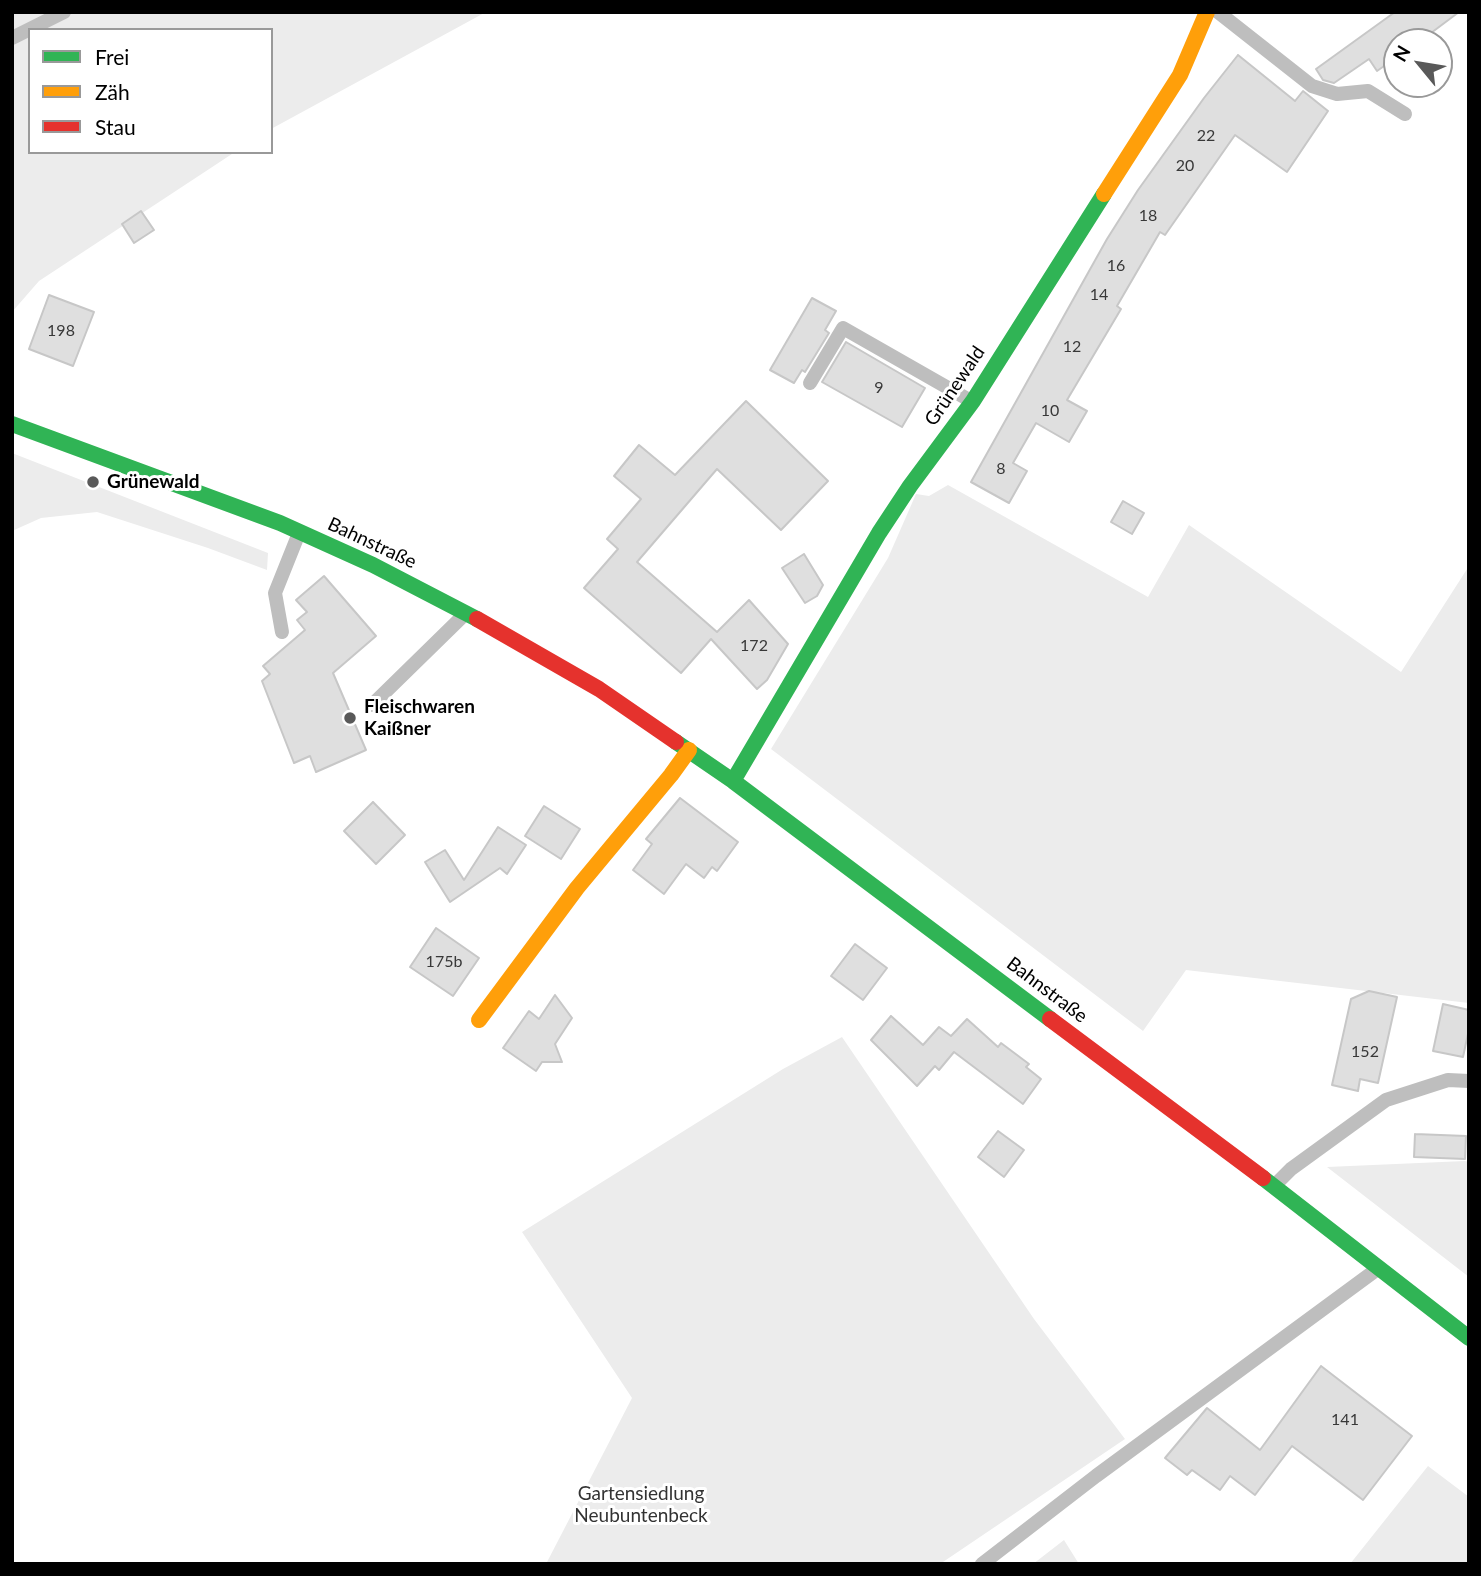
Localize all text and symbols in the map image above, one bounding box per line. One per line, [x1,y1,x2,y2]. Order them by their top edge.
legend [28,28,273,154]
north arrow [1383,28,1453,98]
text: N [1387,41,1415,65]
text: Frei [95,44,129,69]
text: Zäh [95,79,130,104]
text: Stau [95,114,136,139]
house number: 22 [1197,126,1215,146]
house number: 20 [1176,156,1194,176]
house number: 18 [1139,206,1157,226]
house number: 16 [1107,256,1125,276]
house number: 14 [1090,285,1108,305]
house number: 198 [47,321,75,341]
house number: 12 [1063,337,1081,357]
street label: Grünewald [920,342,990,430]
house number: 9 [874,378,884,398]
house number: 10 [1041,401,1059,421]
house number: 8 [996,459,1006,479]
place label: Grünewald [107,471,199,493]
marker: Grünewald [85,474,101,490]
street label: Bahnstraße [324,513,420,573]
house number: 172 [740,636,768,656]
place label: Fleischwaren Kaißner [364,696,475,740]
marker: Fleischwaren Kaißner [342,710,358,726]
house number: 175b [426,952,462,972]
street label: Bahnstraße [1002,952,1092,1028]
house number: 152 [1351,1042,1379,1062]
house number: 141 [1331,1410,1359,1430]
park label: Gartensiedlung Neubuntenbeck [574,1483,708,1527]

